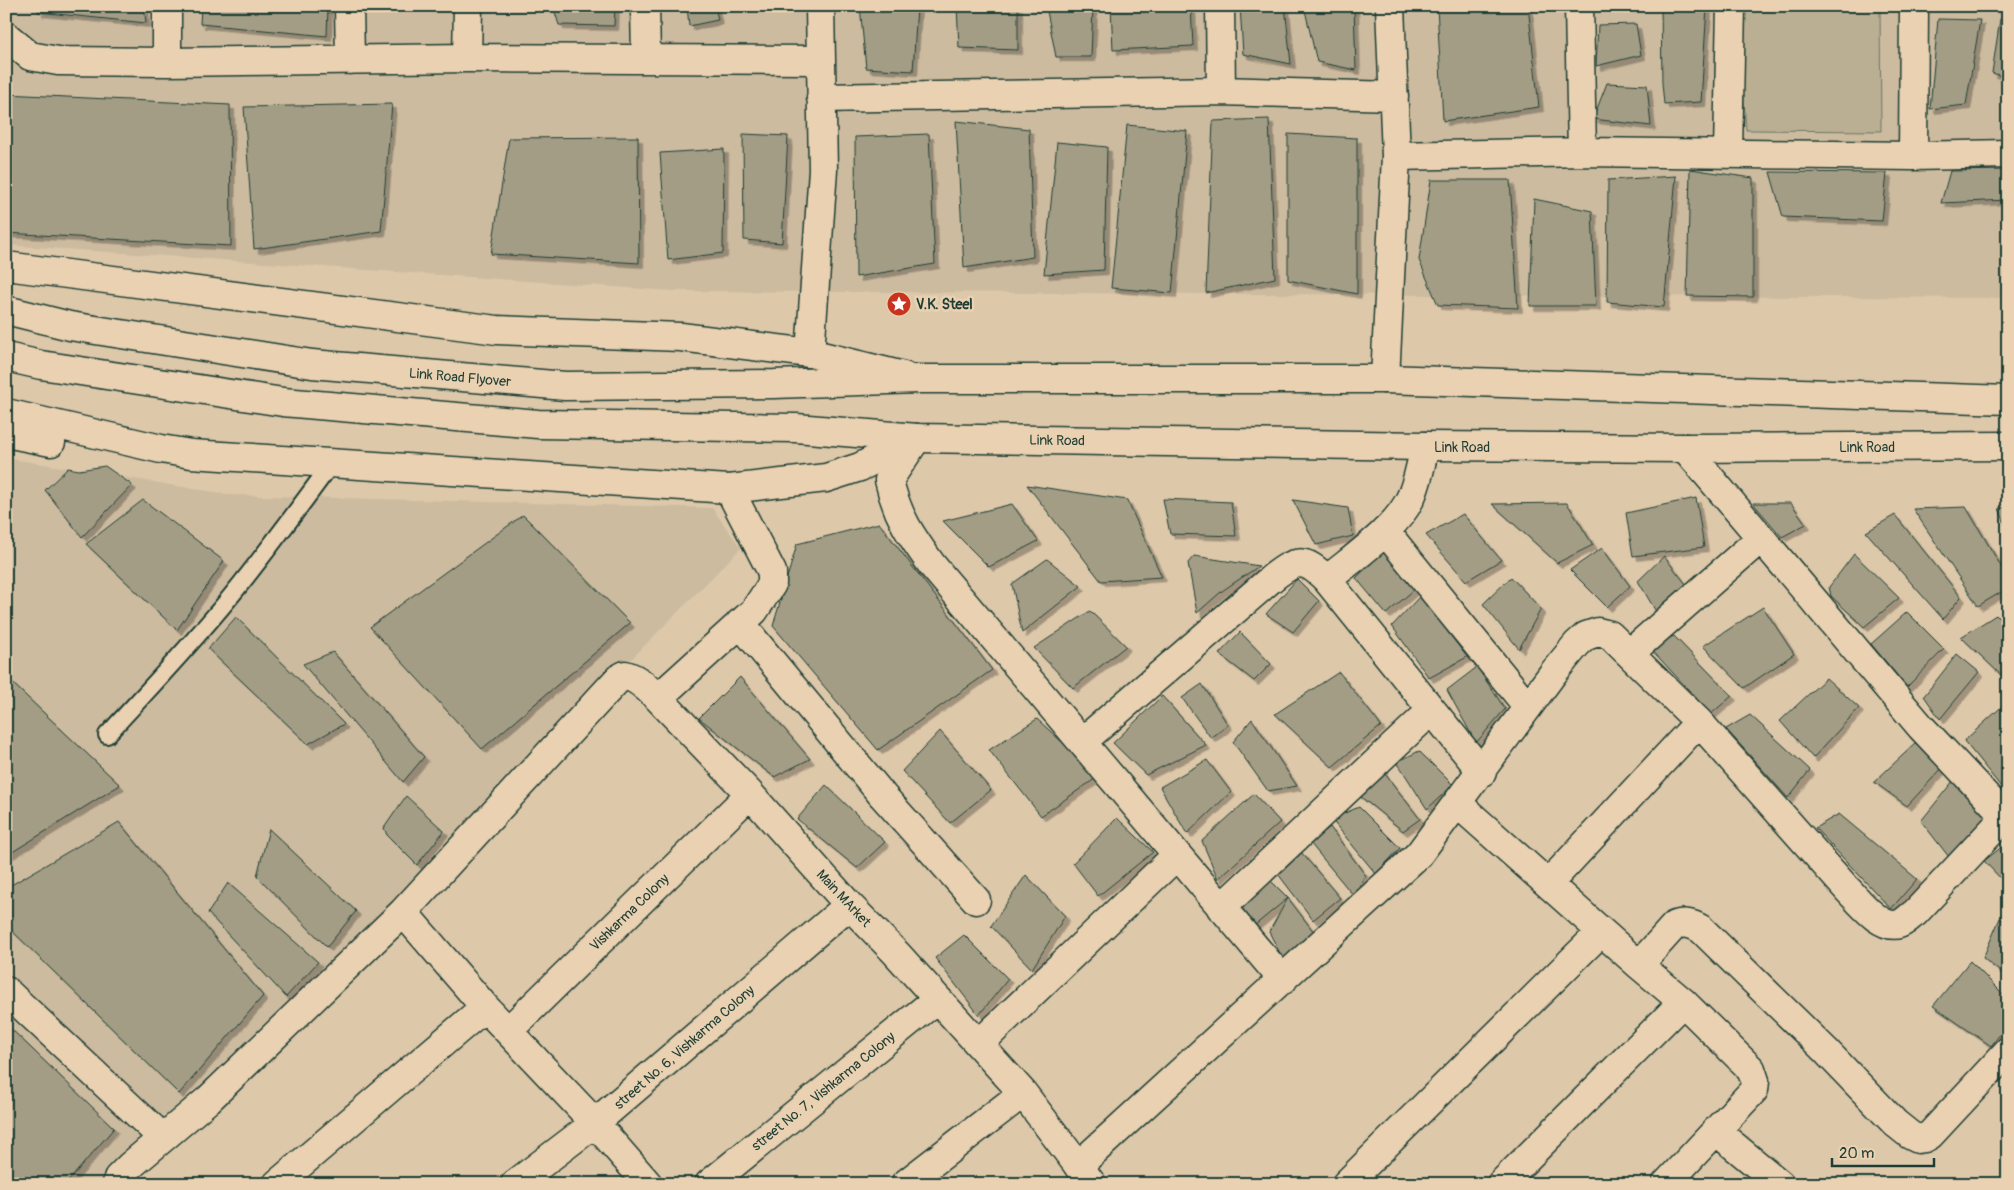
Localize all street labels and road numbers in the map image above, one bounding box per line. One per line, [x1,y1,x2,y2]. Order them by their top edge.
street label: Link Road Flyover [408,365,512,390]
street label: Link Road [1029,432,1085,449]
street label: Link Road [1434,439,1490,456]
street label: Link Road [1839,439,1895,456]
street label: Main MArket [813,866,875,931]
street label: Vishkarma Colony [586,870,672,954]
street label: street No. 6, Vishkarma Colony [611,982,758,1113]
street label: street No. 7, Vishkarma Colony [748,1028,899,1155]

